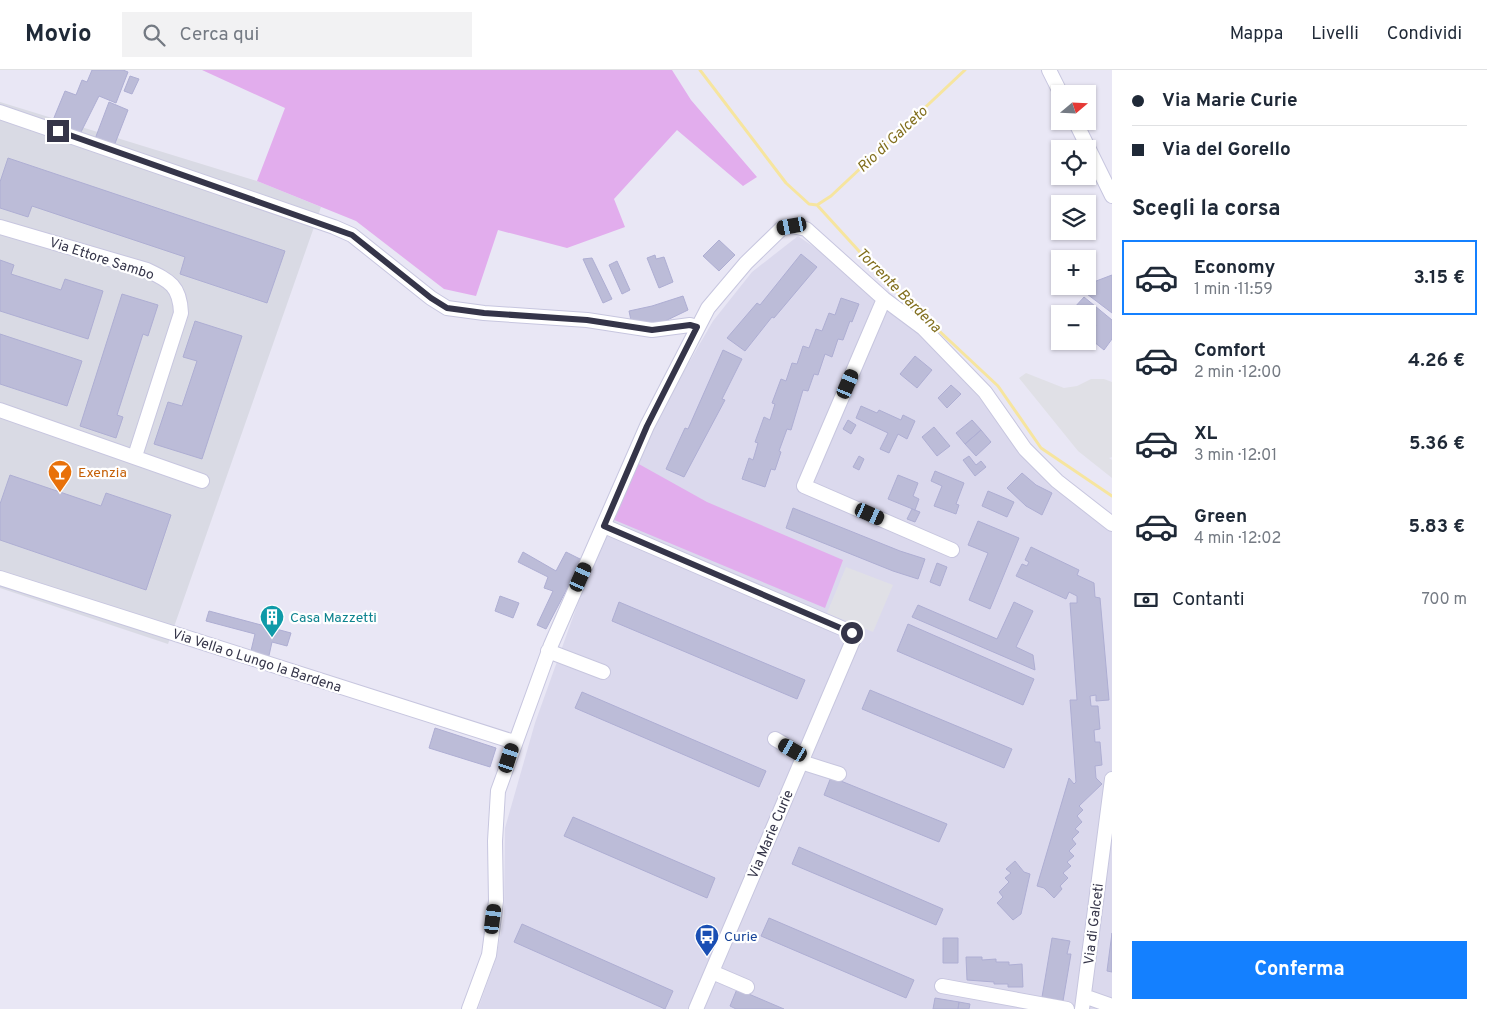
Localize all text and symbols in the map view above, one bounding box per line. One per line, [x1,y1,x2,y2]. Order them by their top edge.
search box [122,12,472,57]
text: Movio [25,20,92,50]
icon: search [140,21,168,49]
text: Cerca qui [180,23,259,47]
text: Mappa [1230,23,1283,46]
text: Livelli [1311,23,1359,46]
text: Condividi [1387,23,1462,46]
north arrow [1051,85,1096,130]
map controls [1051,85,1096,350]
text: Via Marie Curie [1162,89,1297,113]
water label: Rio di Galceto [854,103,932,177]
route end [47,120,69,142]
text: Via del Gorello [1162,138,1291,162]
button: locate [1051,140,1096,185]
button: layers [1051,195,1096,240]
text: Scegli la corsa [1132,196,1281,223]
car [775,216,808,236]
street label: Via Ettore Sambo [47,234,156,284]
water label: Torrente Bardena [851,245,945,338]
button: + [1051,250,1096,295]
icon: car [1134,255,1179,300]
text: Economy [1194,256,1275,280]
text: 3.15 € [1413,266,1465,290]
text: 1 min · 11:59 [1194,280,1273,300]
button: − [1051,305,1096,350]
icon: car [1134,338,1179,383]
text: Comfort [1194,339,1266,363]
text: 4.26 € [1408,349,1465,373]
text: 2 min · 12:00 [1194,363,1281,383]
car [835,367,860,401]
icon: car [1134,421,1179,466]
text: XL [1194,422,1217,446]
text: 5.36 € [1409,432,1465,456]
text: 3 min · 12:01 [1194,446,1277,466]
bar icon: Exenzia [47,459,73,493]
place label: Exenzia [78,465,127,482]
car [853,501,886,527]
icon: car [1134,504,1179,549]
text: Green [1194,505,1247,529]
text: 5.83 € [1409,515,1465,539]
text: 4 min · 12:02 [1194,529,1281,549]
car [568,560,593,594]
icon: cash [1132,586,1160,614]
text: Contanti [1172,588,1245,612]
text: 700 m [1421,590,1467,610]
building icon: Casa Mazzetti [259,604,285,638]
place label: Casa Mazzetti [290,610,377,627]
route start [841,622,863,644]
street label: Via Vella o Lungo la Bardena [170,626,343,697]
car [776,736,809,764]
car [497,741,520,775]
street label: Via Marie Curie [745,788,798,882]
street label: Via di Galceti [1081,883,1108,966]
car [483,903,502,935]
bus stop icon: Curie [694,923,720,957]
place label: Curie [724,929,758,946]
button: Conferma [1132,941,1467,999]

